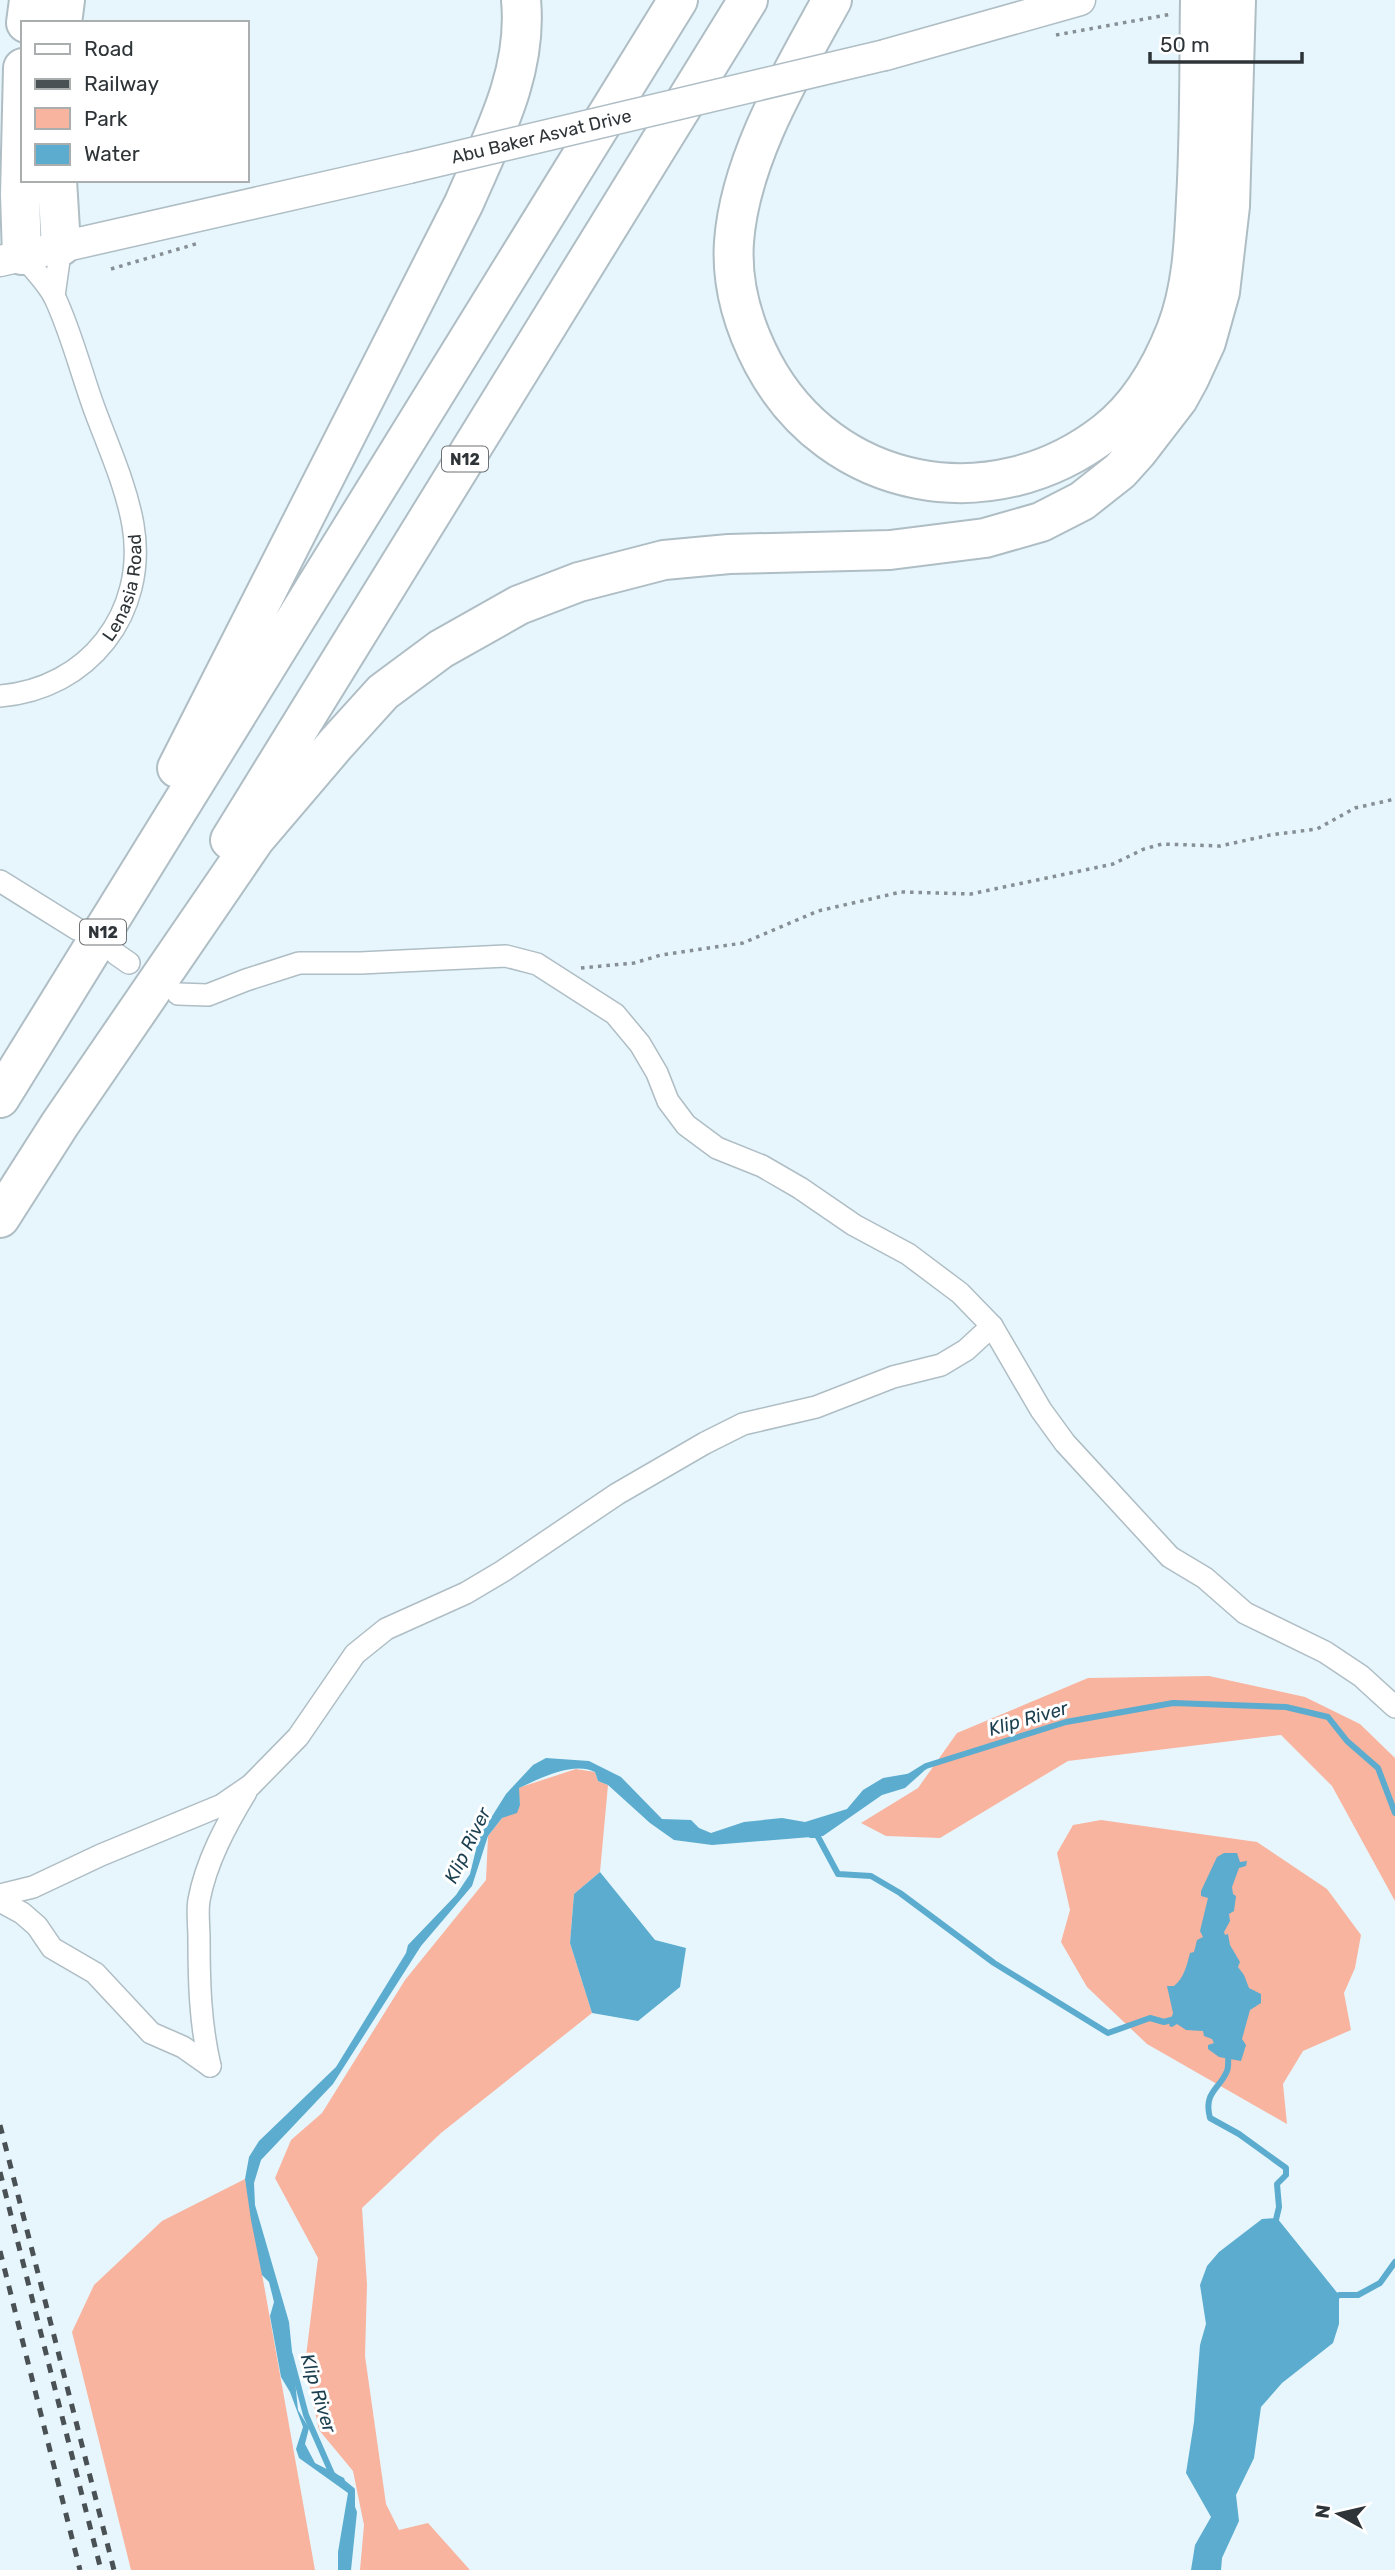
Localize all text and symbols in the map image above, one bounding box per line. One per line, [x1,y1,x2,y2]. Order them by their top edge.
legend [21,21,248,182]
scale bar [1150,21,1302,65]
text: 50 m [1160,32,1210,57]
text: Road [84,36,134,61]
text: Railway [84,71,159,96]
street label: Abu Baker Asvat Drive [449,105,634,169]
text: Park [84,106,128,131]
text: Water [84,141,140,166]
road number: N12 [442,446,488,472]
street label: Lenasia Road [97,533,146,646]
road number: N12 [80,920,126,944]
water label: Klip River [986,1696,1071,1741]
water label: Klip River [439,1803,496,1887]
water label: Klip River [296,2351,342,2436]
north arrow [1304,2479,1374,2549]
text: N [1310,2503,1335,2520]

